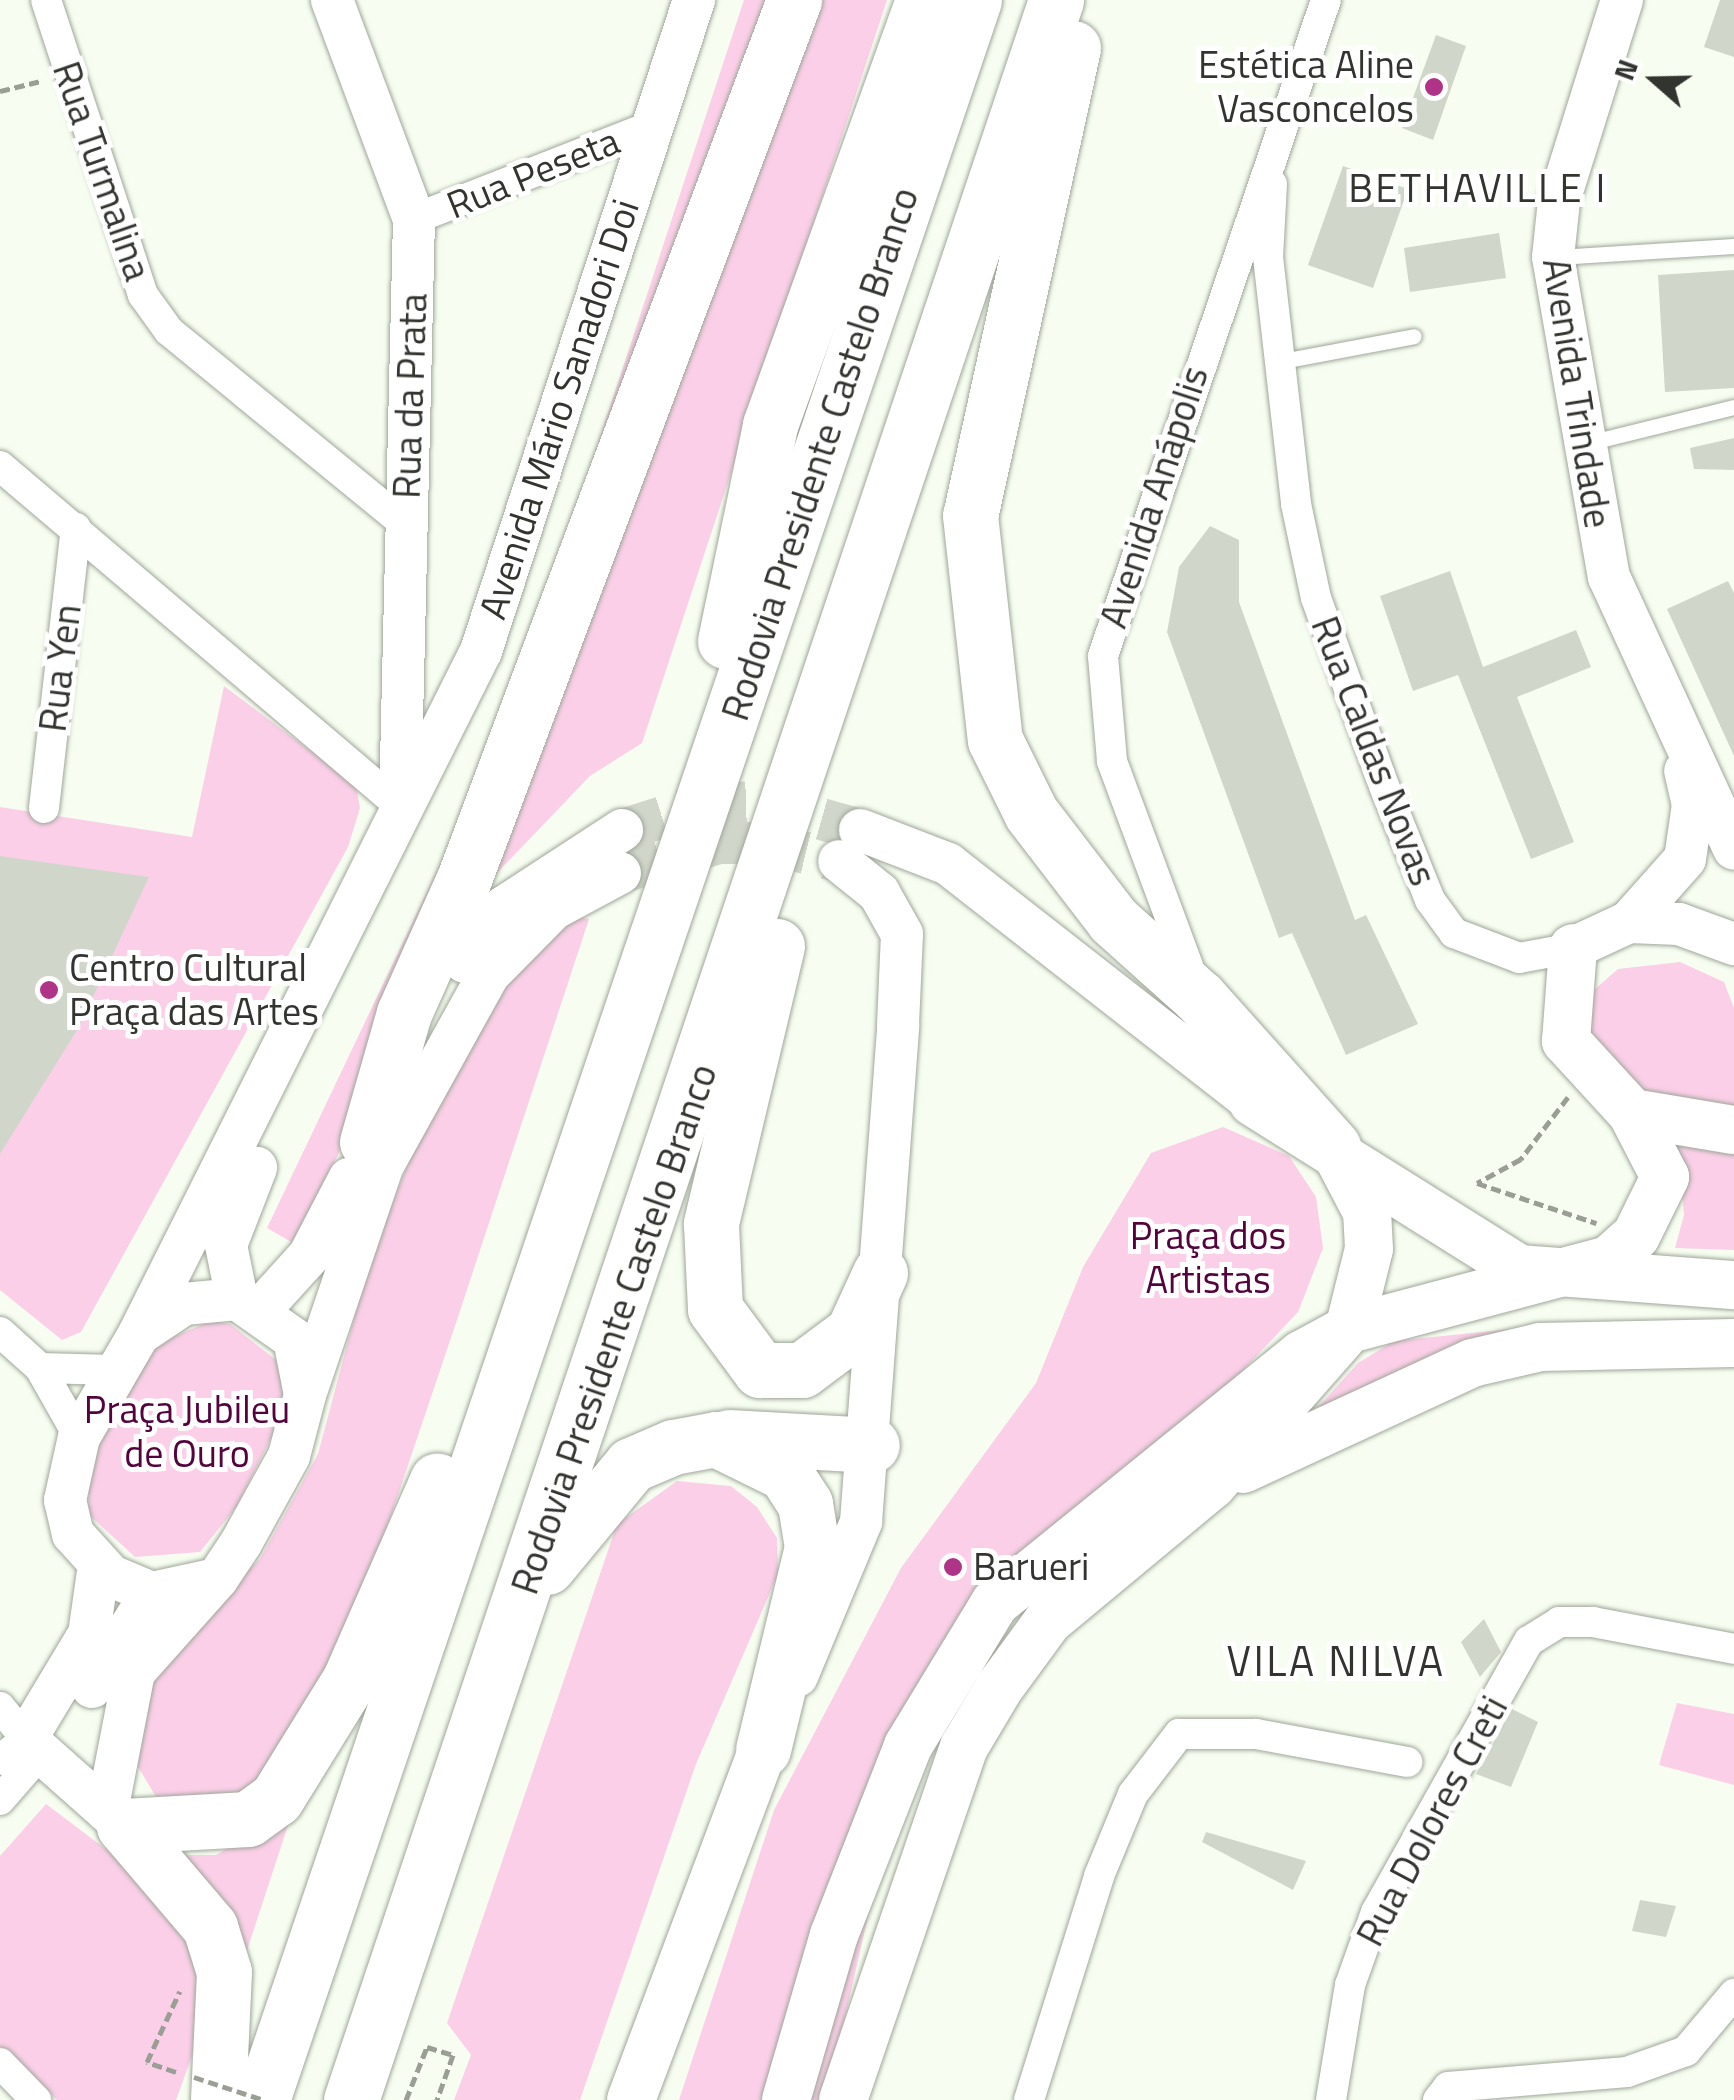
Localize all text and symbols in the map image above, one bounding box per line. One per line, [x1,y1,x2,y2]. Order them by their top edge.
north arrow [1604,30,1704,130]
place label: Estética Aline Vasconcelos [1198,42,1414,132]
text: N [1602,53,1649,86]
street label: Rua Turmalina [43,56,161,286]
marker: Estética Aline Vasconcelos [1423,76,1445,98]
street label: Rua Peseta [440,118,626,228]
district label: BETHAVILLE I [1348,164,1608,212]
street label: Rodovia Presidente Castelo Branco [712,182,928,726]
street label: Avenida Mário Sanadori Doi [470,194,648,624]
street label: Avenida Trindade [1533,255,1621,531]
street label: Rua da Prata [384,293,436,499]
street label: Avenida Anápolis [1090,360,1218,634]
street label: Rua Yen [30,602,90,734]
street label: Rua Caldas Novas [1302,610,1446,892]
place label: Centro Cultural Praça das Artes [69,945,319,1034]
marker: Centro Cultural Praça das Artes [38,979,60,1001]
street label: Rodovia Presidente Castelo Branco [502,1058,726,1600]
park label: Praça dos Artistas [1130,1213,1286,1302]
park label: Praça Jubileu de Ouro [84,1387,290,1476]
place label: Barueri [973,1544,1089,1590]
marker: Barueri [942,1556,964,1578]
district label: VILA NILVA [1227,1635,1445,1685]
street label: Rua Dolores Creti [1347,1688,1517,1954]

